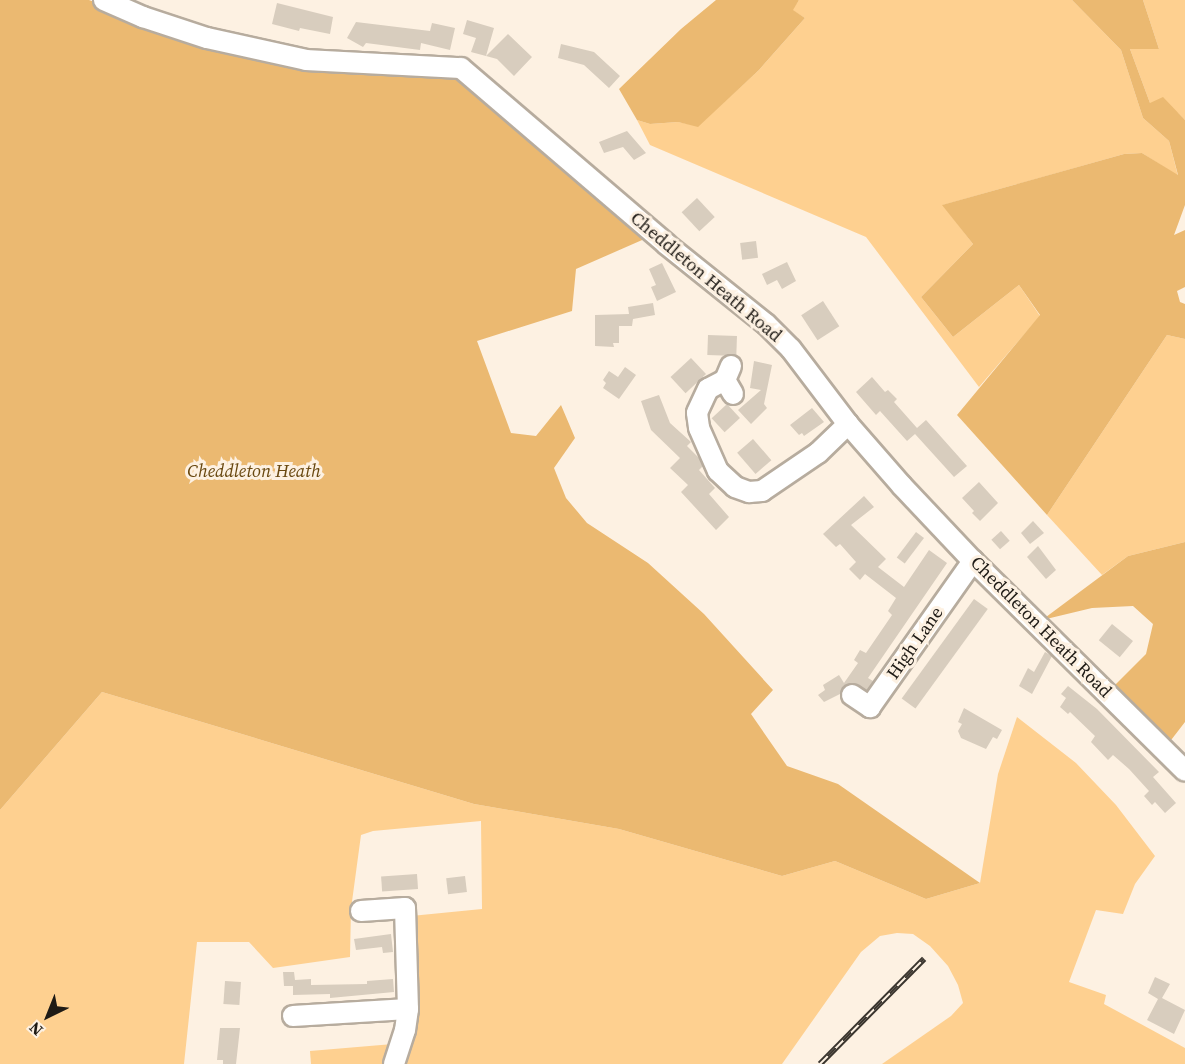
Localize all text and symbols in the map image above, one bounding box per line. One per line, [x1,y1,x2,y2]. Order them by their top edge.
street label: Cheddleton Heath Road [626,207,786,347]
park label: Cheddleton Heath [187,460,321,482]
street label: Cheddleton Heath Road [966,552,1116,702]
street label: High Lane [882,603,948,683]
north arrow [18,986,78,1046]
text: N [24,1017,47,1041]

